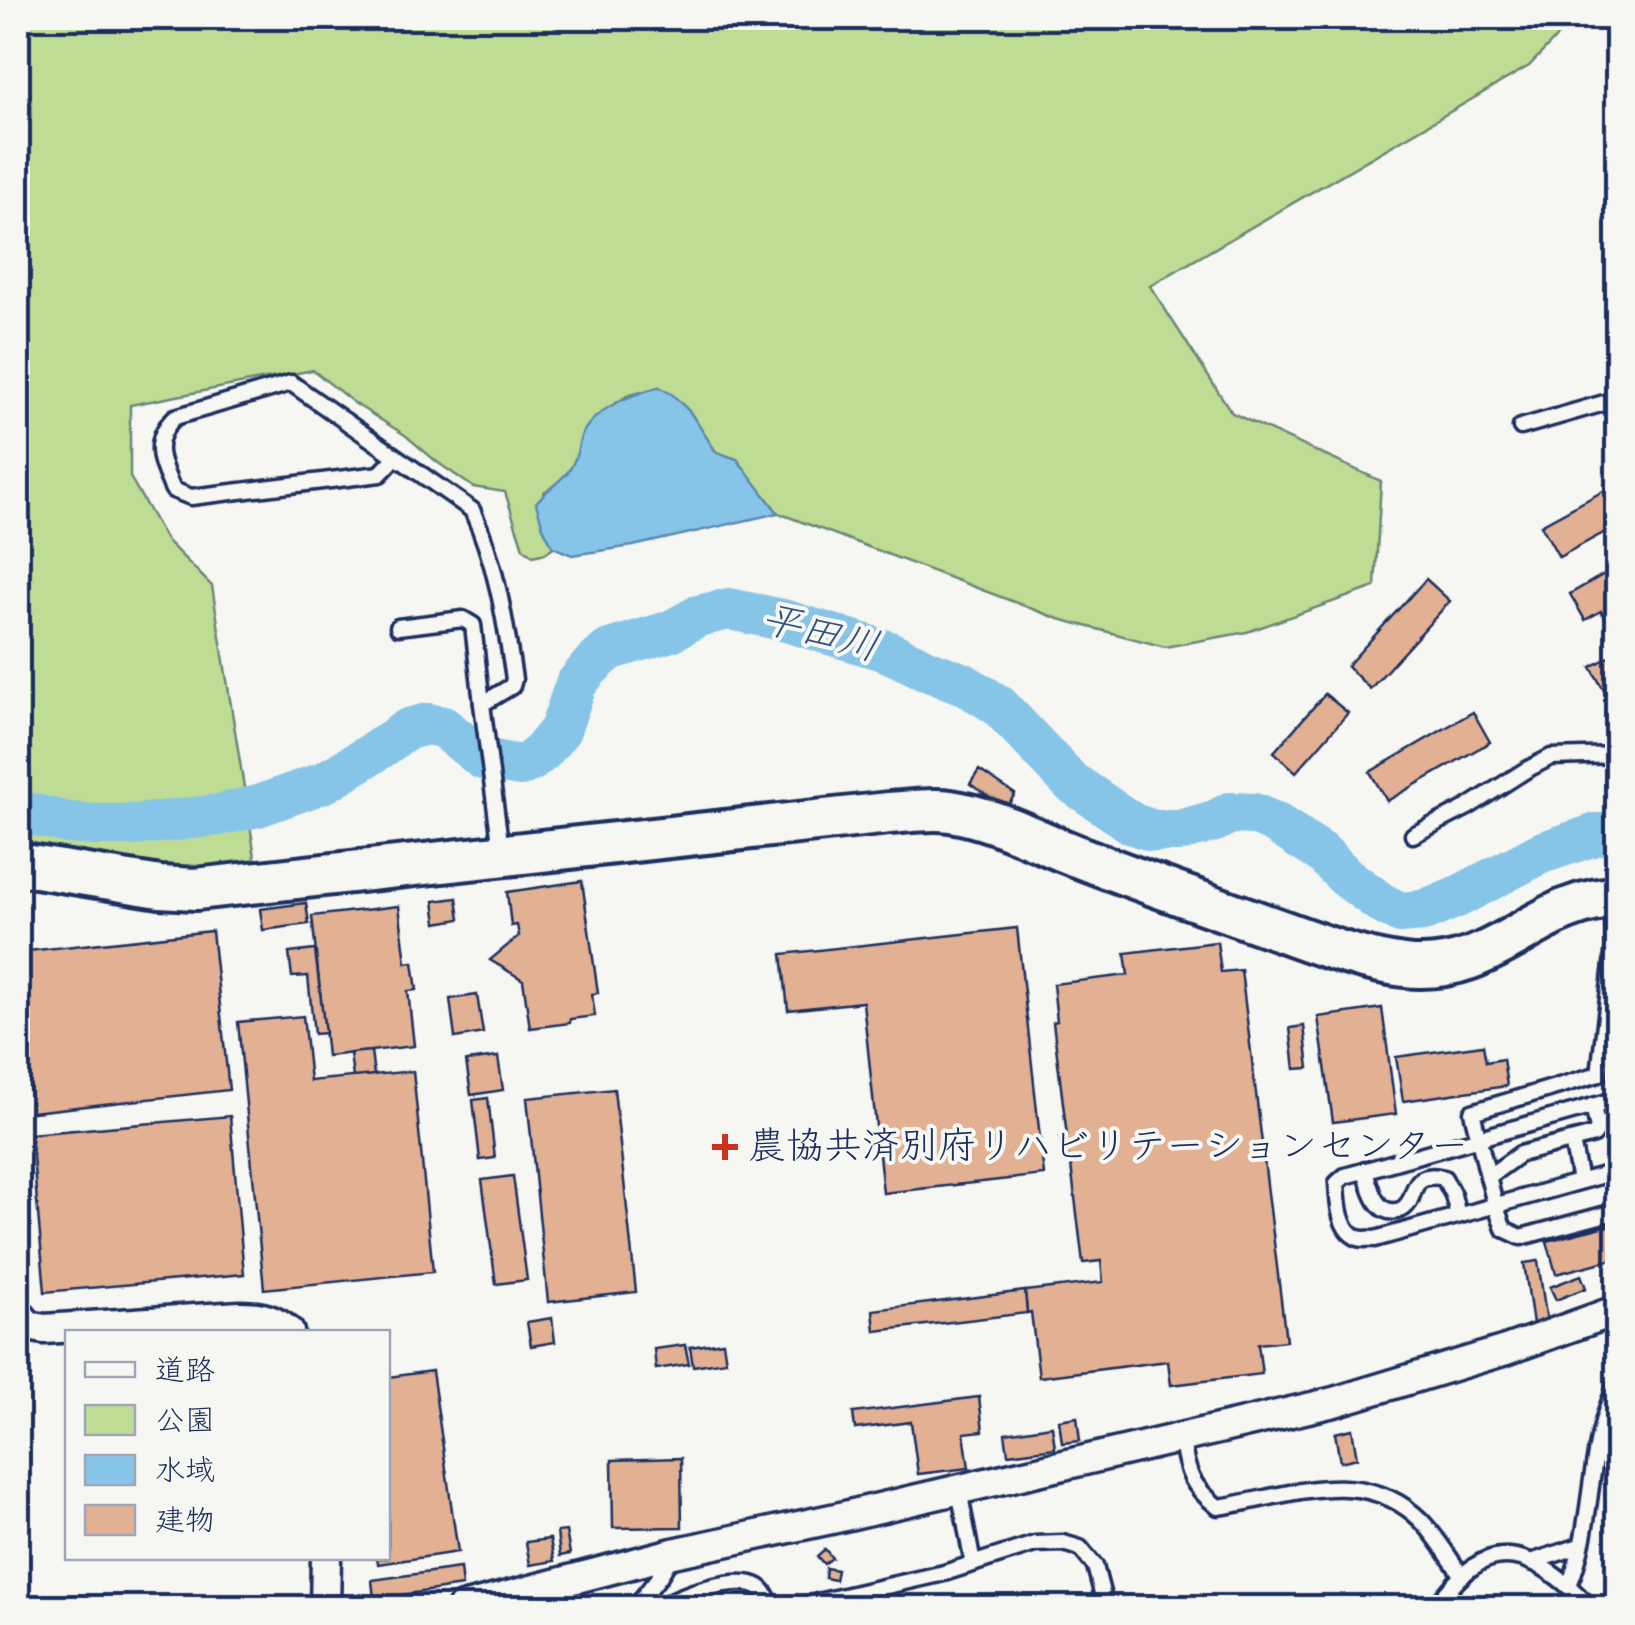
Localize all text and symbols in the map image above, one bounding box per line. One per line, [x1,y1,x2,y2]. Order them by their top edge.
water label: 平田川 [755,592,885,676]
place label: 農協共済別府リハビリテーションセンター [748,1121,1468,1173]
marker: 農協共済別府リハビリテーションセンター [712,1134,738,1160]
legend [65,1330,390,1560]
text: 道路 [155,1350,215,1392]
text: 公園 [155,1400,215,1442]
text: 水域 [155,1450,215,1492]
text: 建物 [155,1500,215,1542]

